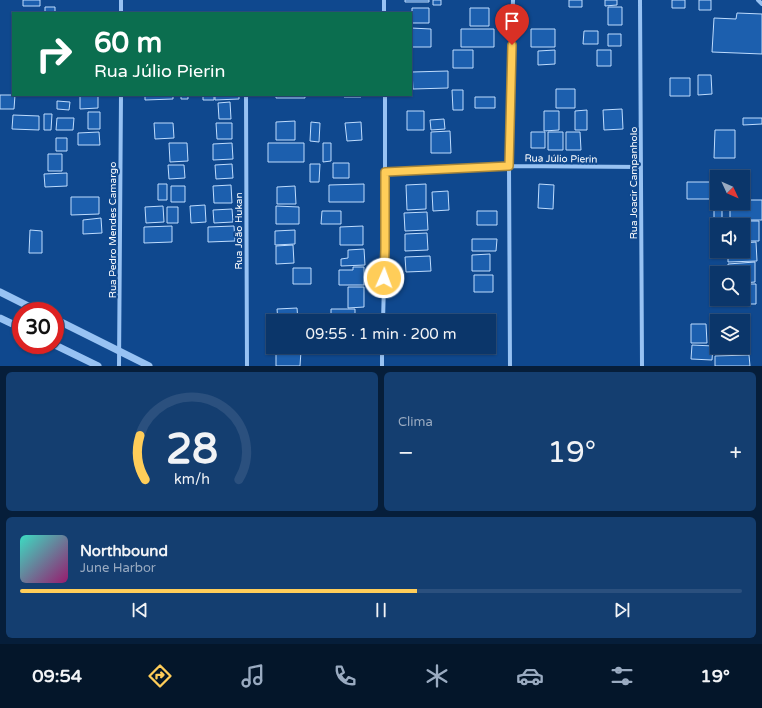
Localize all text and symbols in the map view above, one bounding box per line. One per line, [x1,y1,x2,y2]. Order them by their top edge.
pin [495,4,529,45]
icon: arrive [501,10,523,32]
text: 60 m [94,26,162,60]
icon: right [28,28,80,80]
text: Rua Júlio Pierin [94,60,225,82]
street label: Rua Joacir Campanholo [628,127,640,239]
street label: Rua Júlio Pierin [524,152,598,166]
street label: Rua Pedro Mendes Camargo [107,162,119,298]
north arrow [710,170,750,210]
map controls [710,170,750,354]
street label: Rua João Hukan [233,192,245,270]
button: sound [710,218,750,258]
position arrow [363,257,405,299]
button: search [710,266,750,306]
speed limit sign: 30 [12,302,64,354]
button: layers [710,314,750,354]
text: 09:55 · 1 min · 200 m [306,325,456,343]
text: Clima [398,414,433,430]
text: 28 [166,424,218,474]
text: 19° [547,434,596,471]
text: − [398,440,414,466]
text: + [730,440,742,466]
text: km/h [174,470,210,487]
text: Northbound [80,542,168,560]
text: June Harbor [80,560,156,576]
icon: previous [129,599,151,621]
icon: pause [370,599,392,621]
icon: next [611,599,633,621]
icon: directions [146,662,174,690]
icon: music [239,662,267,690]
icon: phone [331,662,359,690]
icon: climate [423,662,451,690]
icon: car [516,662,544,690]
icon: filters [608,662,636,690]
text: 09:54 [32,665,82,687]
text: 19° [700,665,730,687]

